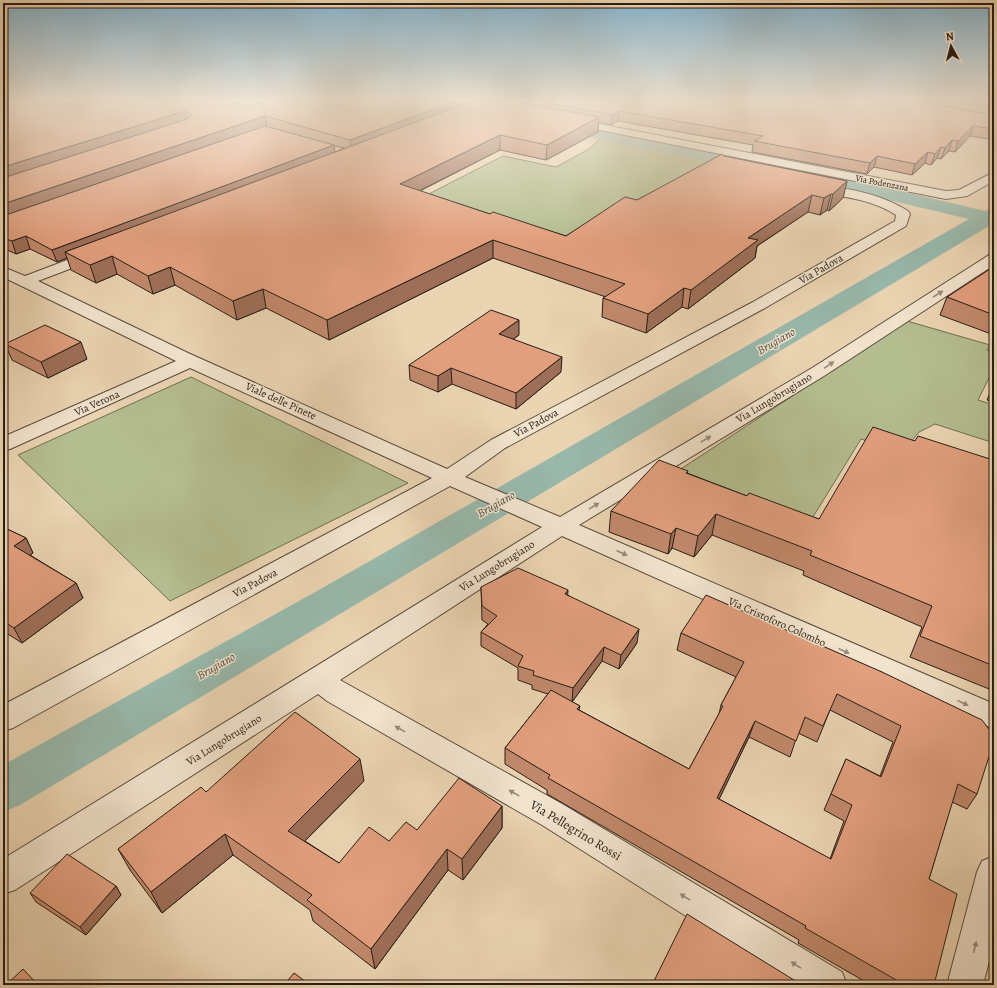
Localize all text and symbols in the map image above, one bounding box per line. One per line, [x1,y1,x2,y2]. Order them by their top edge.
north arrow [931,26,971,66]
text: N [945,29,955,45]
street label: Via Podenzana [853,172,910,194]
street label: Via Padova [795,250,847,288]
one-way arrow [932,290,944,297]
water label: Brugiano [754,324,798,358]
one-way arrow [824,361,834,369]
street label: Via Lungobrugiano [732,369,815,427]
street label: Viale delle Pinete [242,378,319,423]
street label: Via Verona [71,386,123,420]
street label: Via Padova [510,405,562,442]
one-way arrow [700,436,712,443]
water label: Brugiano [474,487,518,521]
one-way arrow [588,503,600,510]
street label: Via Lungobrugiano [456,537,538,596]
one-way arrow [617,550,628,556]
street label: Via Padova [229,565,281,602]
street label: Via Cristoforo Colombo [725,593,829,650]
one-way arrow [838,648,849,654]
water label: Brugiano [194,649,238,683]
one-way arrow [957,700,968,706]
street label: Via Lungobrugiano [183,711,265,770]
one-way arrow [395,726,406,733]
one-way arrow [508,790,520,797]
street label: Via Pellegrino Rossi [526,796,625,864]
one-way arrow [679,893,691,900]
one-way arrow [972,941,978,953]
one-way arrow [790,961,802,968]

